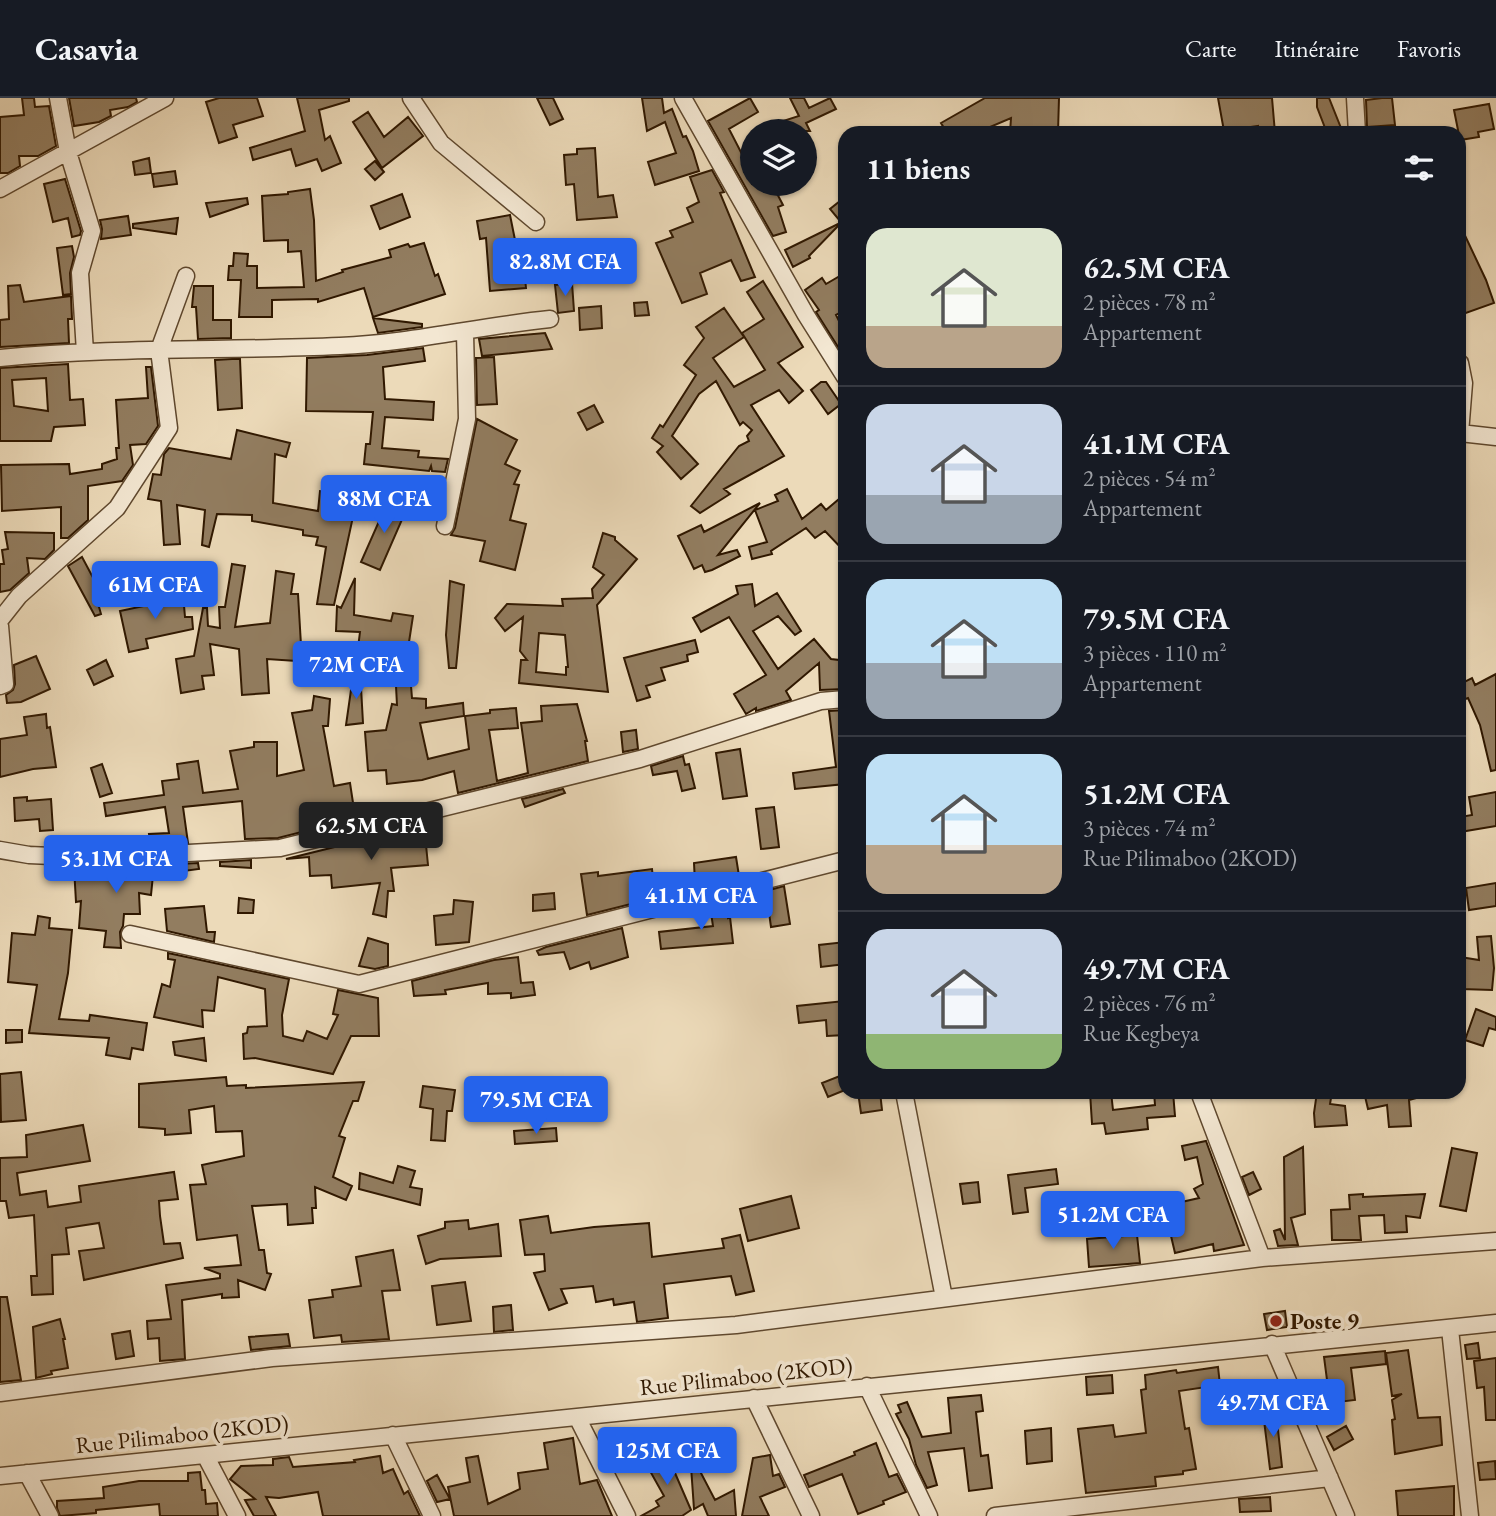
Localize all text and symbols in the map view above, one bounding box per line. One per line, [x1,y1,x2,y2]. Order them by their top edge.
text: Casavia [35,27,138,70]
text: Carte [1185,33,1236,64]
text: Itinéraire [1274,33,1359,64]
text: Favoris [1397,33,1461,64]
map controls [740,119,817,196]
button: layers [740,119,817,196]
text: 11 biens [866,149,970,188]
icon: filters [1400,149,1438,187]
pin: 82.8M CFA [485,238,645,298]
text: 82.8M CFA [509,246,621,276]
text: 62.5M CFA [1083,248,1230,287]
icon: home [922,256,1006,340]
text: 2 pièces · 78 m² [1083,287,1216,317]
text: Appartement [1083,317,1202,347]
text: 41.1M CFA [1083,424,1230,463]
icon: home [922,432,1006,516]
text: 2 pièces · 54 m² [1083,463,1216,493]
pin: 88M CFA [319,476,449,535]
text: 88M CFA [337,483,431,513]
text: Appartement [1083,493,1202,523]
pin: 61M CFA [90,561,220,621]
text: 61M CFA [108,569,202,599]
text: 79.5M CFA [1083,599,1230,638]
icon: home [922,607,1006,691]
text: 3 pièces · 110 m² [1083,638,1227,668]
pin: 72M CFA [291,642,421,701]
text: 72M CFA [309,649,403,679]
text: Appartement [1083,668,1202,698]
text: 51.2M CFA [1083,774,1230,813]
icon: home [922,782,1006,866]
pin: 62.5M CFA [291,802,451,862]
text: 62.5M CFA [315,810,427,840]
text: 3 pièces · 74 m² [1083,813,1216,843]
pin: 53.1M CFA [36,836,196,895]
text: 53.1M CFA [60,843,172,873]
text: Rue Pilimaboo (2KOD) [1083,843,1297,873]
pin: 41.1M CFA [621,872,781,932]
text: 41.1M CFA [645,880,757,910]
text: 49.7M CFA [1083,949,1230,988]
icon: home [922,957,1006,1041]
text: 2 pièces · 76 m² [1083,988,1216,1018]
text: Rue Kegbeya [1083,1018,1199,1048]
pin: 79.5M CFA [456,1076,616,1136]
text: 79.5M CFA [480,1084,592,1114]
pin: 51.2M CFA [1033,1192,1193,1251]
text: 51.2M CFA [1057,1199,1169,1229]
place label: Poste 9 [1290,1306,1359,1336]
marker: Poste 9 [1268,1313,1284,1329]
street label: Rue Pilimaboo (2KOD) [638,1350,854,1402]
pin: 49.7M CFA [1193,1380,1353,1439]
text: 49.7M CFA [1217,1387,1329,1417]
street label: Rue Pilimaboo (2KOD) [74,1408,290,1460]
pin: 125M CFA [595,1428,739,1487]
text: 125M CFA [614,1435,720,1465]

